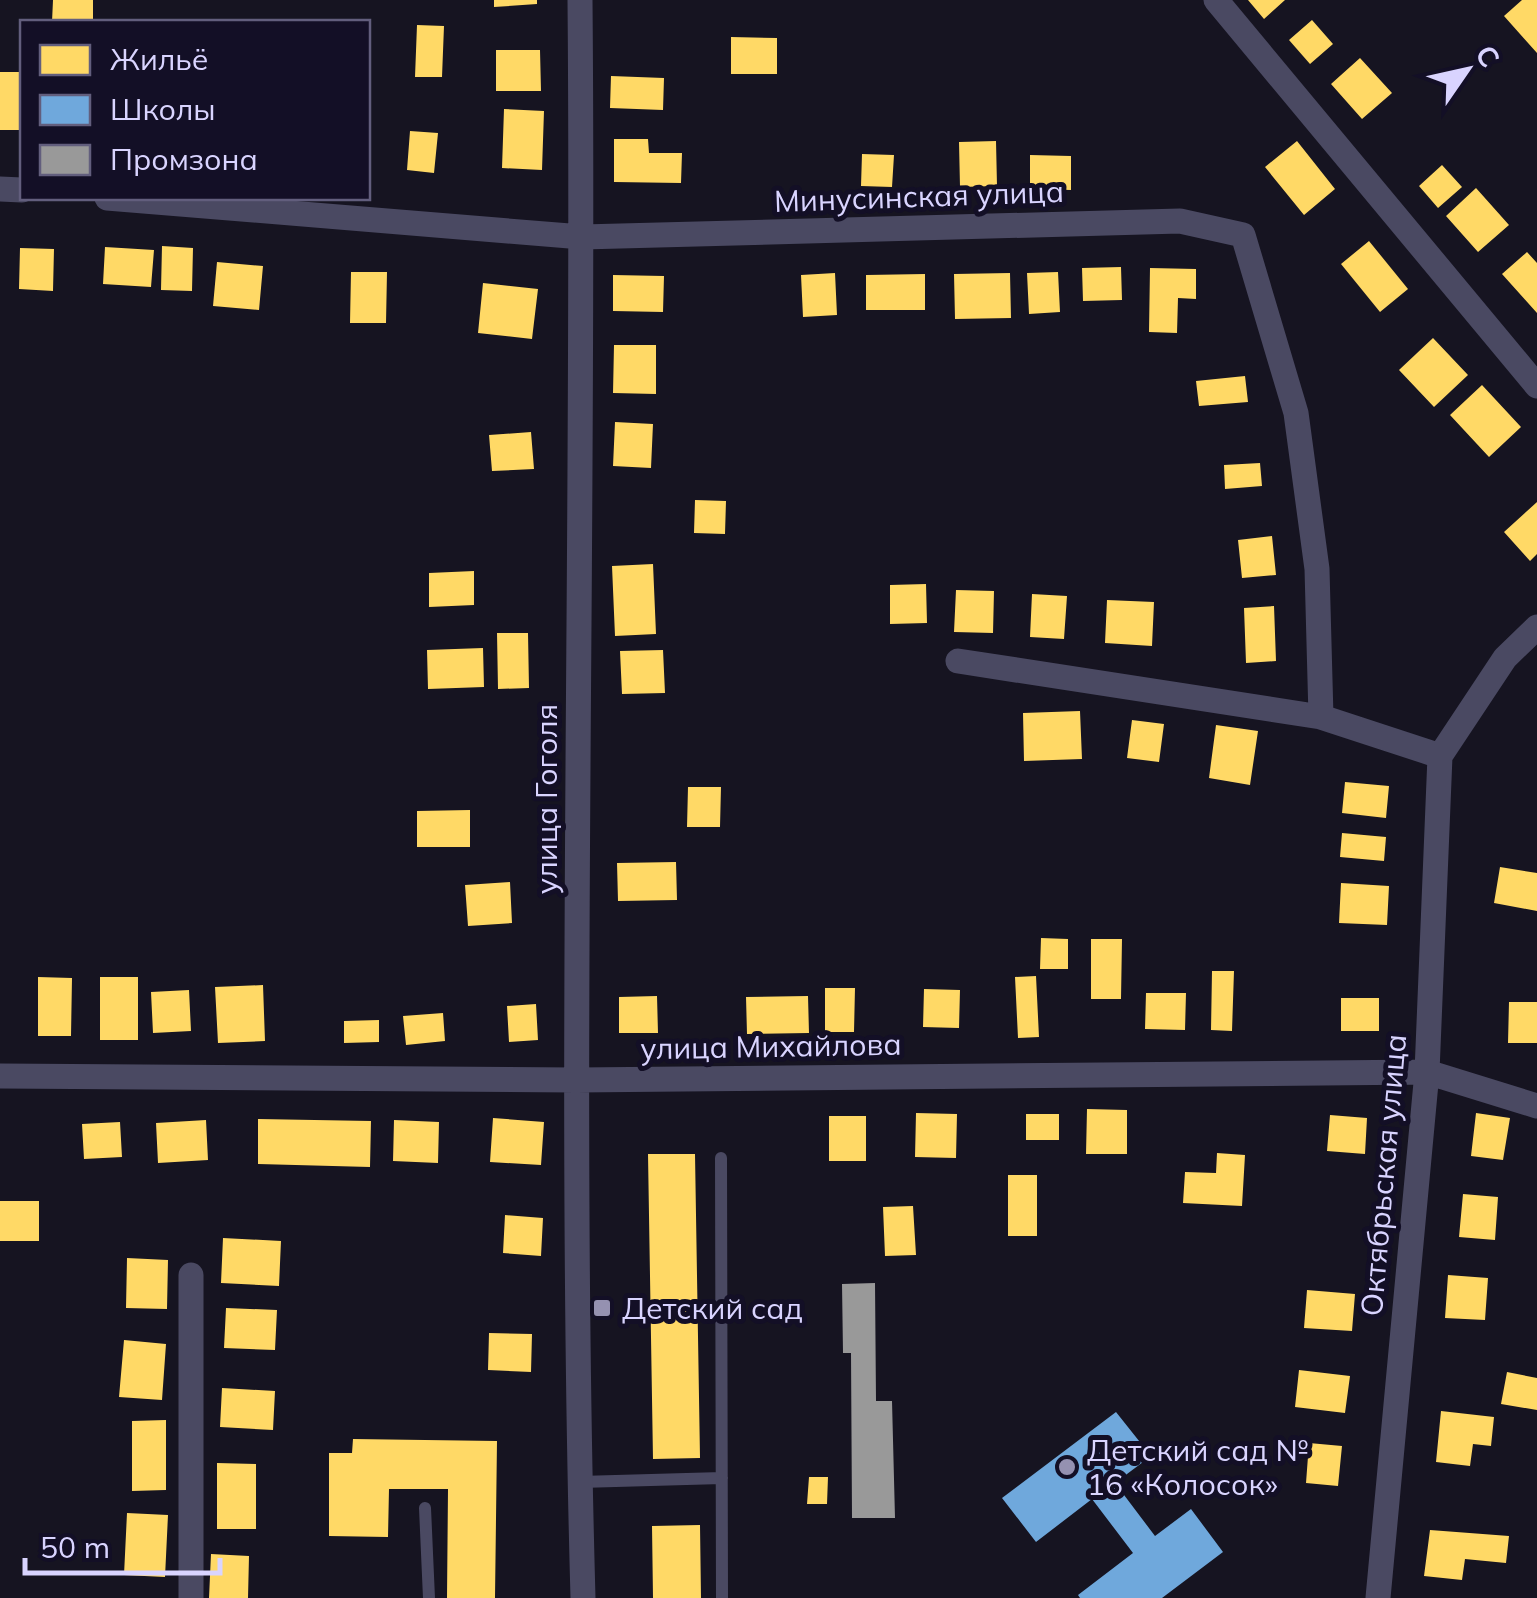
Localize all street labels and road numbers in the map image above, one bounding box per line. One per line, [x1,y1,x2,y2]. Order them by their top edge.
street label: Минусинская улица [774,172,1064,220]
street label: улица Гоголя [527,704,565,894]
street label: улица Михайлова [640,1025,902,1067]
street label: Октябрьская улица [1352,1032,1414,1318]

